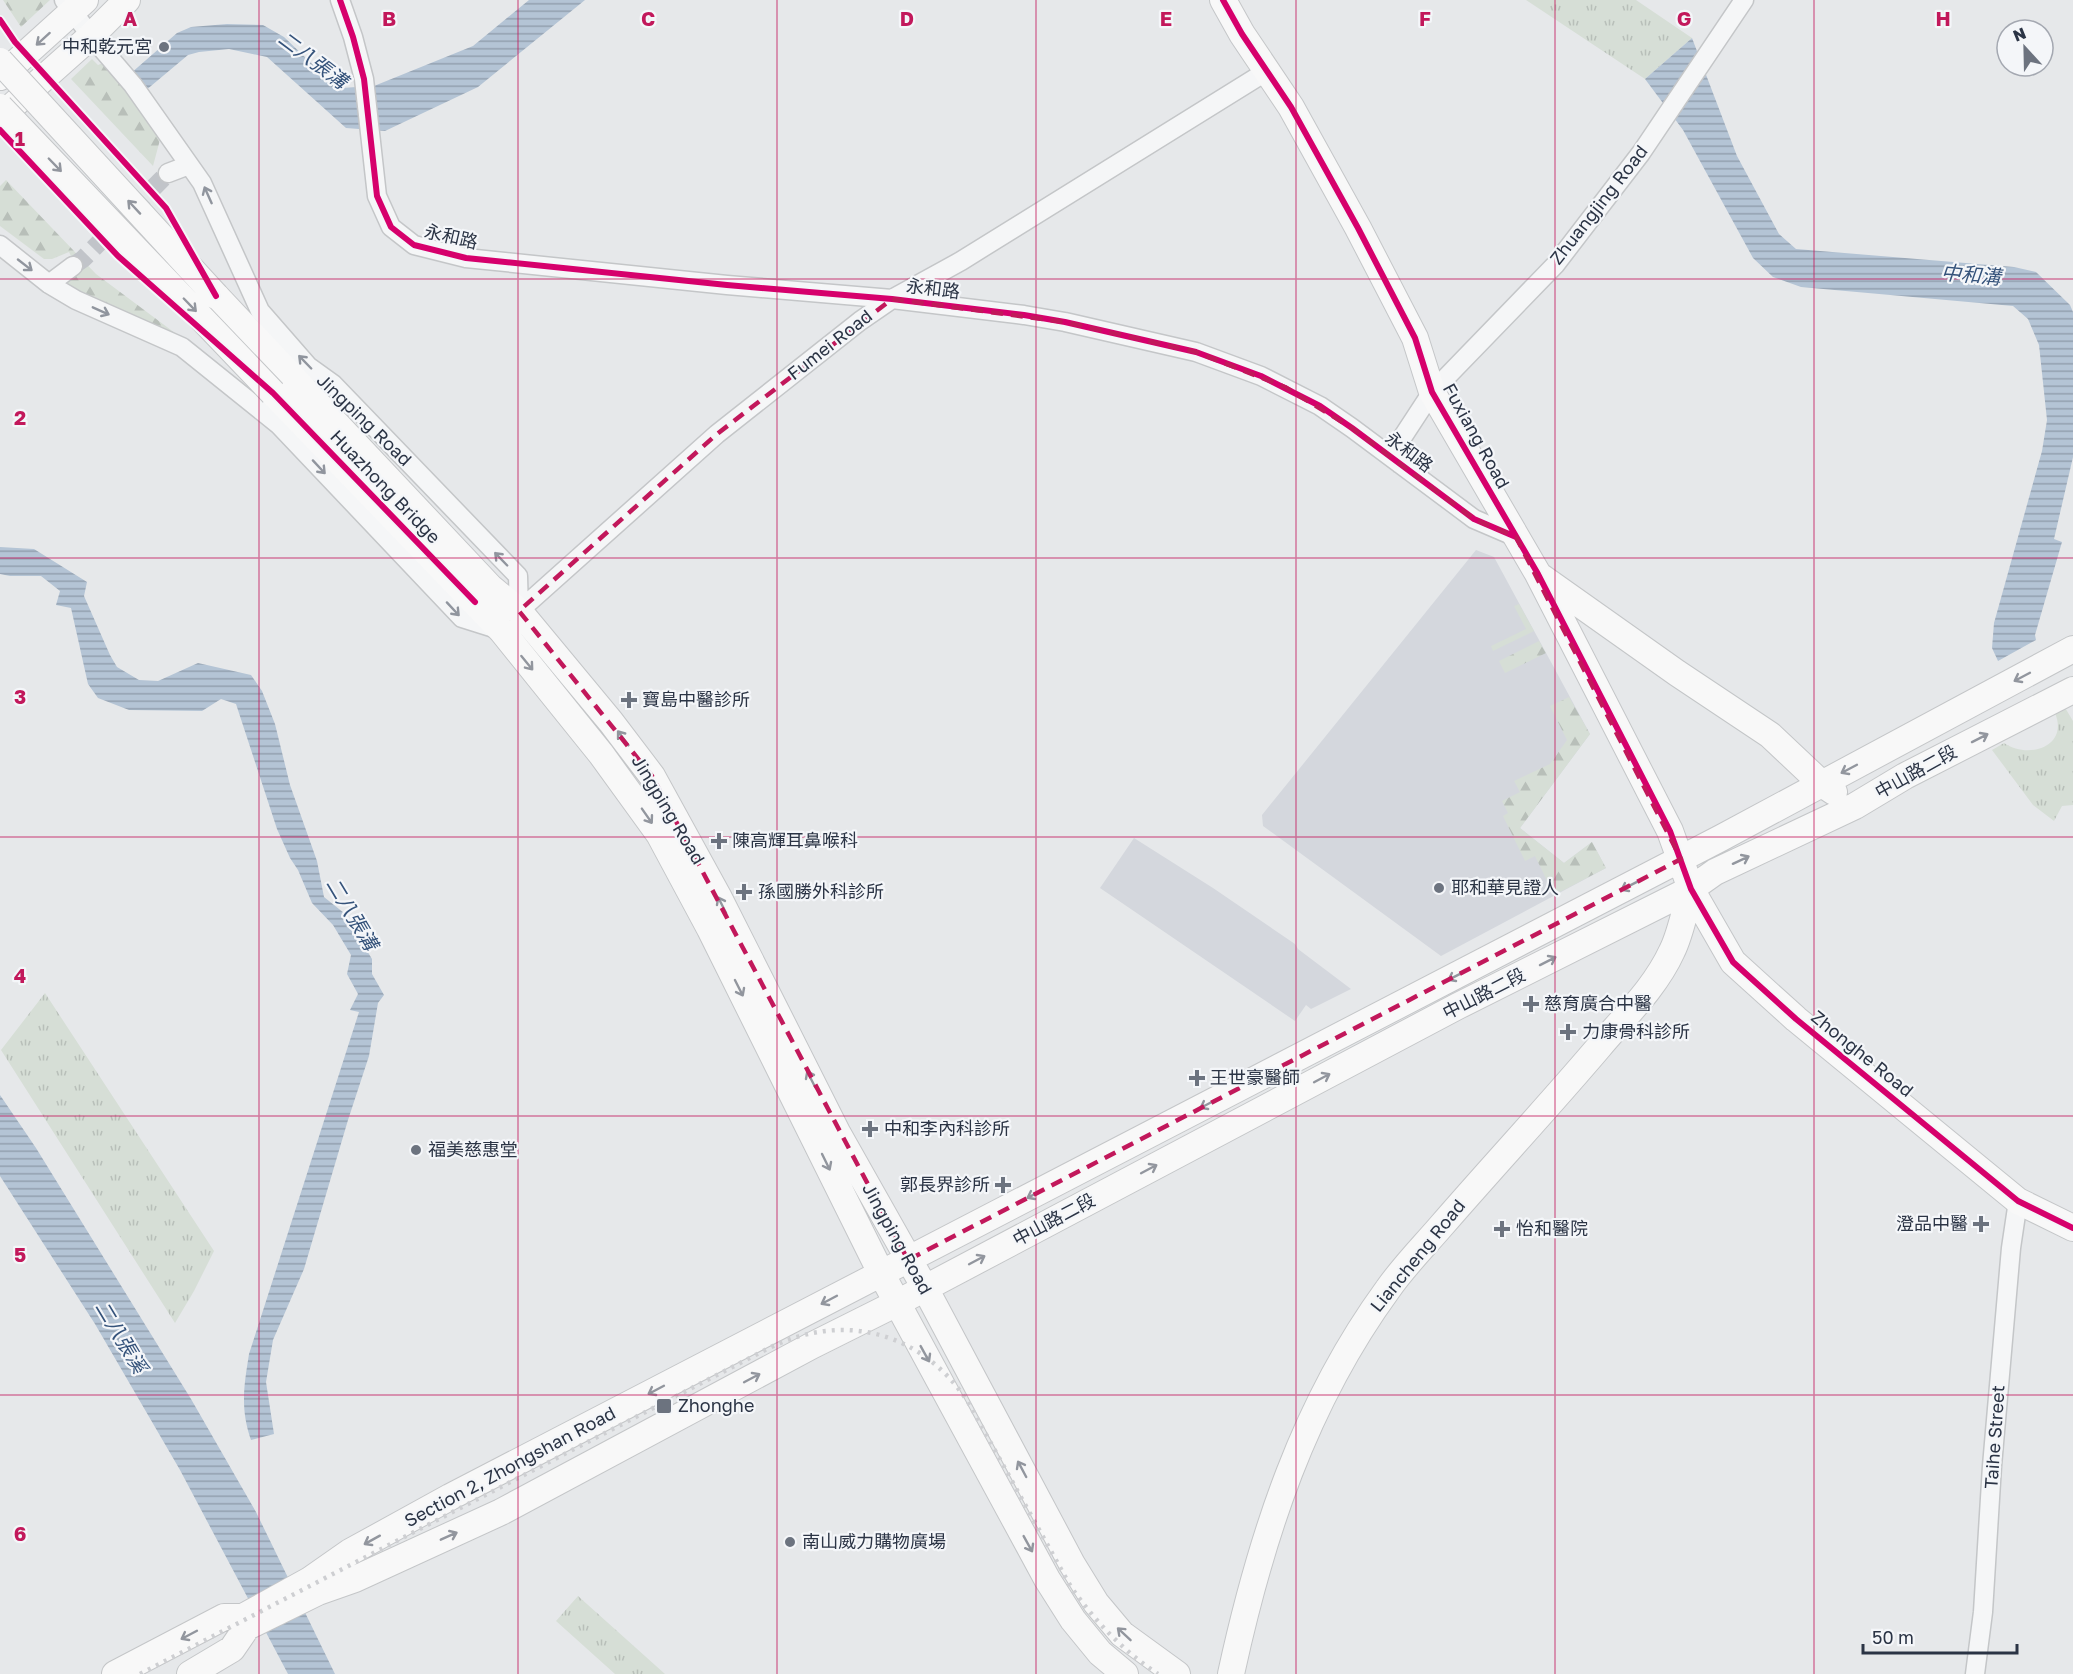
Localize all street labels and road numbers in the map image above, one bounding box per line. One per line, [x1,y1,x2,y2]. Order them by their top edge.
street label: Zhuangjing Road [1545,140,1652,268]
street label: 永和路 [422,219,480,253]
street label: 永和路 [905,274,961,302]
street label: Fumei Road [783,304,876,384]
street label: Jingping Road [313,368,417,470]
street label: Fuxiang Road [1439,379,1515,492]
street label: Huazhong Bridge [326,425,445,548]
street label: 永和路 [1381,426,1438,476]
street label: 中山路二段 [1871,740,1960,803]
street label: Jingping Road [628,751,710,868]
street label: 中山路二段 [1438,963,1529,1023]
street label: Zhonghe Road [1807,1005,1918,1101]
street label: Jingping Road [858,1179,937,1298]
street label: 中山路二段 [1009,1188,1098,1250]
street label: Liancheng Road [1365,1195,1469,1316]
street label: Taihe Street [1979,1384,2009,1489]
street label: Section 2, Zhongshan Road [400,1401,619,1531]

